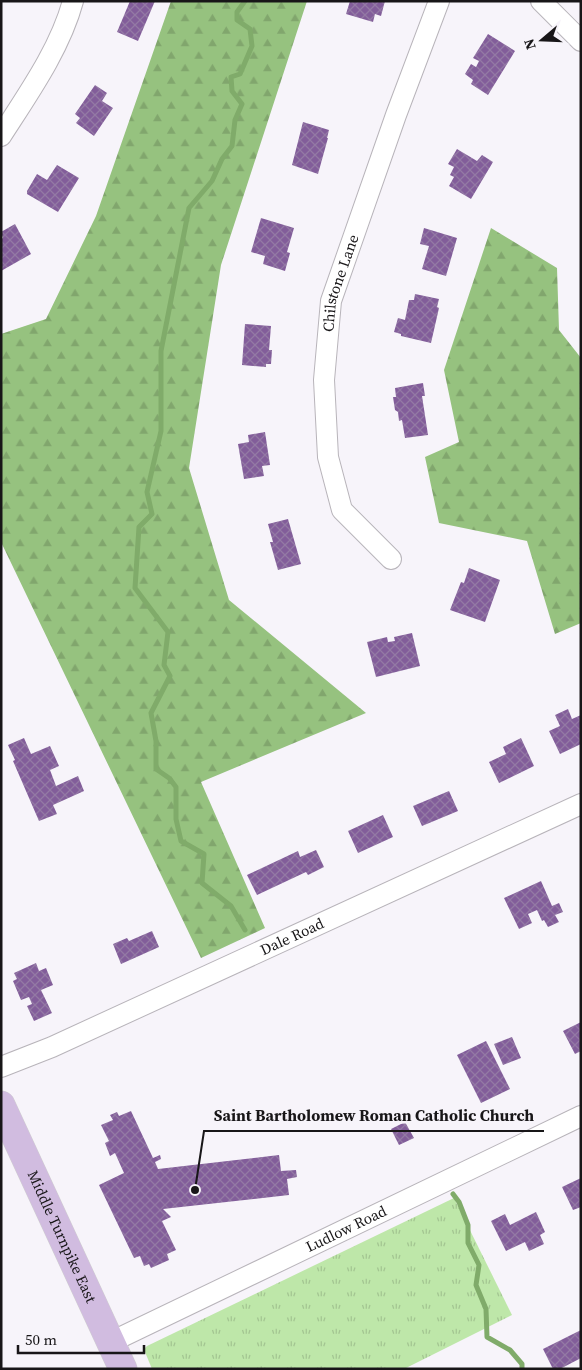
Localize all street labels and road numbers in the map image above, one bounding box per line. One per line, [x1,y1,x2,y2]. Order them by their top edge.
street label: Chilstone Lane [317,231,364,333]
street label: Dale Road [257,912,328,960]
street label: Middle Turnpike East [23,1167,102,1306]
street label: Ludlow Road [302,1200,390,1257]

